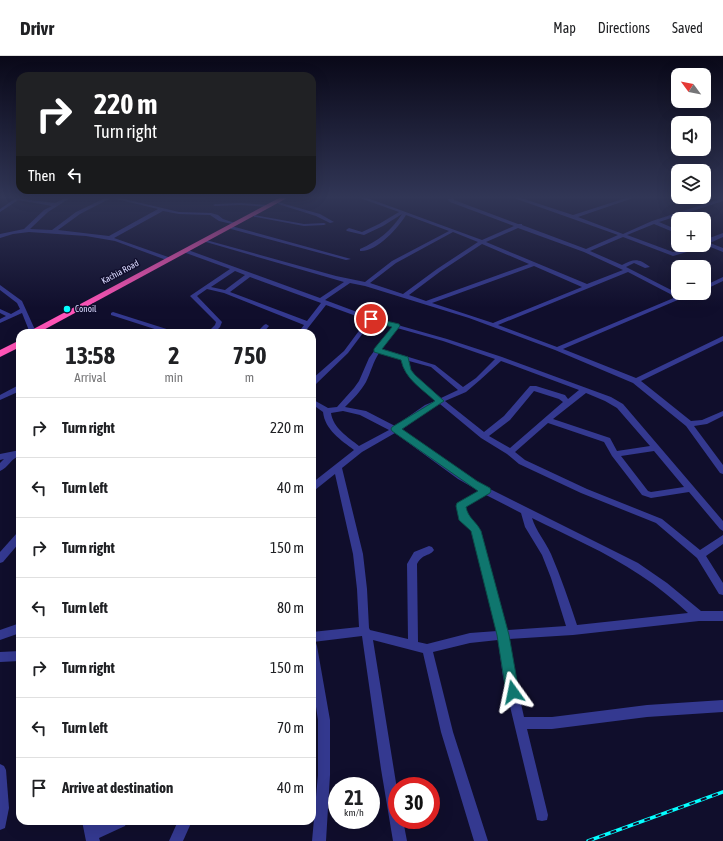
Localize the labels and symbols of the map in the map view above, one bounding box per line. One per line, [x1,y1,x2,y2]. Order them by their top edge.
north arrow [671,68,711,108]
street label: Kachia Road [100,258,140,286]
pin [354,302,388,336]
marker: Conoil [62,304,72,314]
place label: Conoil [75,304,97,314]
position arrow [492,671,534,713]
speed limit sign: 30 [388,777,440,829]

